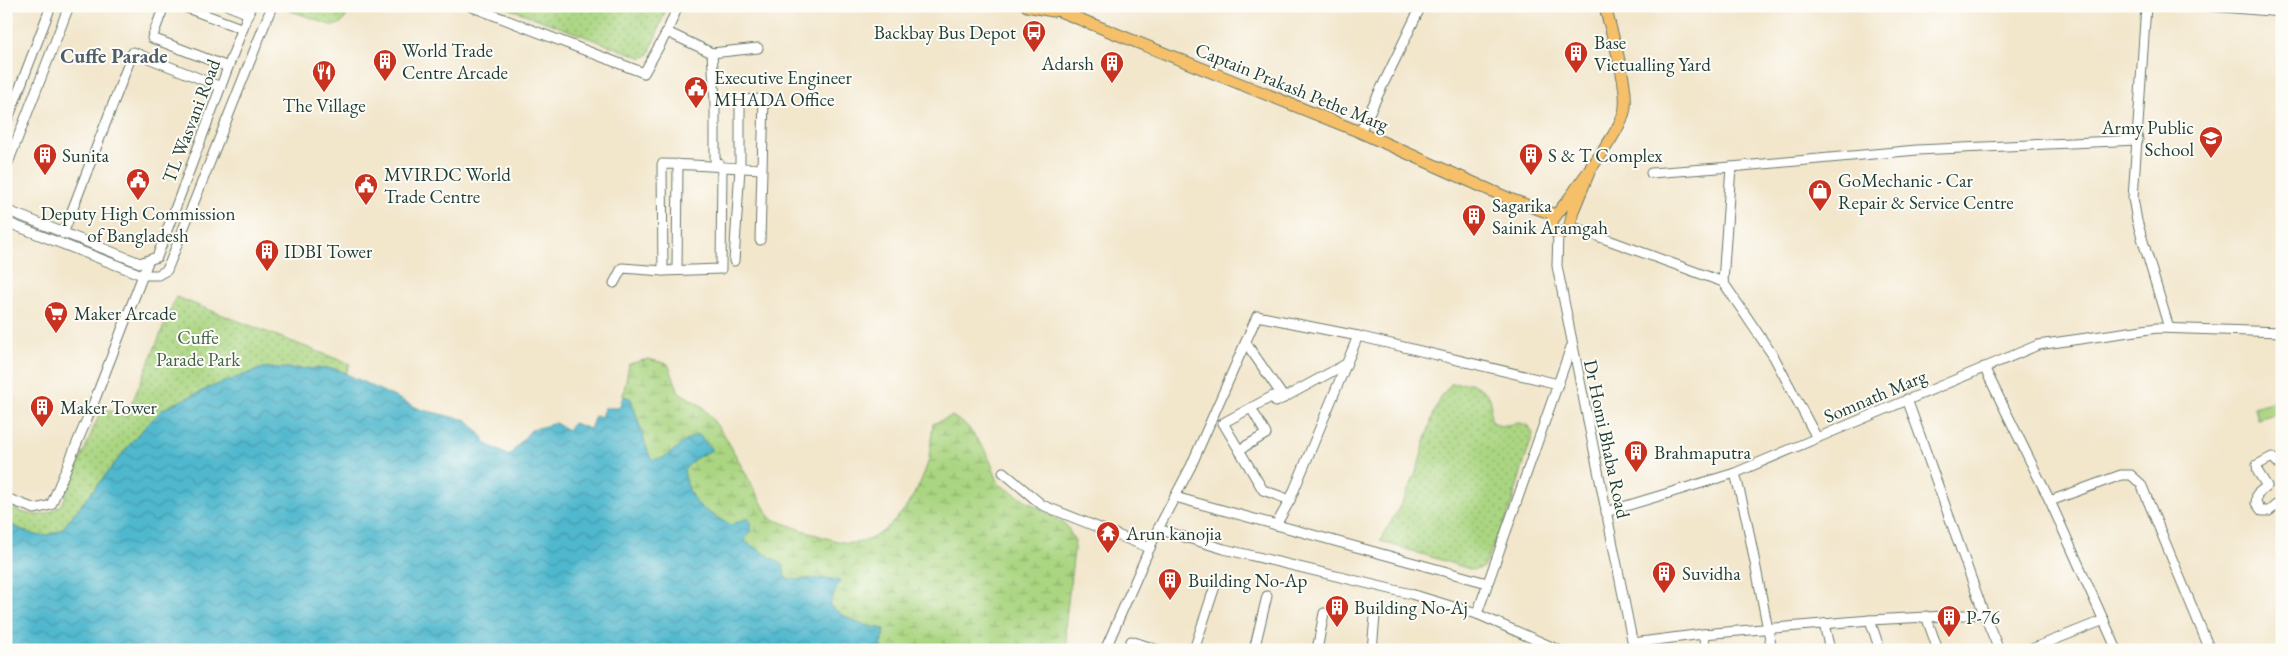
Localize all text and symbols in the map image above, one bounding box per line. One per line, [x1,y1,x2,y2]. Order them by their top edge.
bus stop icon: Backbay Bus Depot [1021,19,1047,53]
place label: Backbay Bus Depot [874,20,1016,45]
place label: Base Victualling Yard [1594,30,1711,77]
street label: Captain Prakash Pethe Marg [1192,37,1393,138]
place label: World Trade Centre Arcade [402,38,508,85]
building icon: Base Victualling Yard [1563,40,1589,74]
district label: Cuffe Parade [60,43,168,69]
building icon: World Trade Centre Arcade [372,48,398,82]
building icon: Adarsh [1099,50,1125,84]
place label: Adarsh [1040,51,1094,76]
street label: TL Wasvani Road [156,55,226,187]
restaurant icon: The Village [311,59,337,93]
place label: Executive Engineer MHADA Office [714,65,852,112]
public building icon: Executive Engineer MHADA Office [683,75,709,109]
place label: The Village [282,93,366,118]
place label: Army Public School [2100,115,2194,162]
school or university icon: Army Public School [2198,125,2224,159]
building icon: Sunita [32,142,58,176]
building icon: S & T Complex [1518,142,1544,176]
place label: Sunita [62,143,110,168]
place label: S & T Complex [1548,143,1663,168]
place label: MVIRDC World Trade Centre [384,162,511,209]
public building icon: Deputy High Commission of Bangladesh [125,167,151,201]
place label: GoMechanic - Car Repair & Service Centre [1838,168,2014,215]
public building icon: MVIRDC World Trade Centre [353,172,379,206]
shop icon: GoMechanic - Car Repair & Service Centre [1807,178,1833,212]
place label: Sagarika Sainik Aramgah [1492,193,1608,240]
place label: Deputy High Commission of Bangladesh [40,201,236,248]
building icon: Sagarika Sainik Aramgah [1461,203,1487,237]
building icon: IDBI Tower [254,238,280,272]
place label: IDBI Tower [284,239,373,264]
supermarket icon: Maker Arcade [43,300,69,334]
place label: Maker Arcade [74,301,176,326]
park label: Cuffe Parade Park [156,325,241,372]
street label: Dr Homi Bhaba Road [1578,357,1636,521]
street label: Somnath Marg [1820,363,1931,429]
building icon: Maker Tower [29,394,55,428]
place label: Maker Tower [60,395,158,420]
building icon: Brahmaputra [1623,439,1649,473]
place label: Brahmaputra [1654,440,1751,465]
temple icon: Arun kanojia [1095,520,1121,554]
place label: Arun kanojia [1125,521,1222,546]
building icon: Suvidha [1651,560,1677,594]
place label: Suvidha [1682,561,1741,586]
building icon: Building No-Ap [1157,567,1183,601]
place label: Building No-Ap [1188,568,1308,593]
building icon: Building No-Aj [1324,594,1350,628]
place label: Building No-Aj [1354,595,1468,620]
building icon: P-76 [1936,604,1962,638]
place label: P-76 [1966,605,2000,630]

